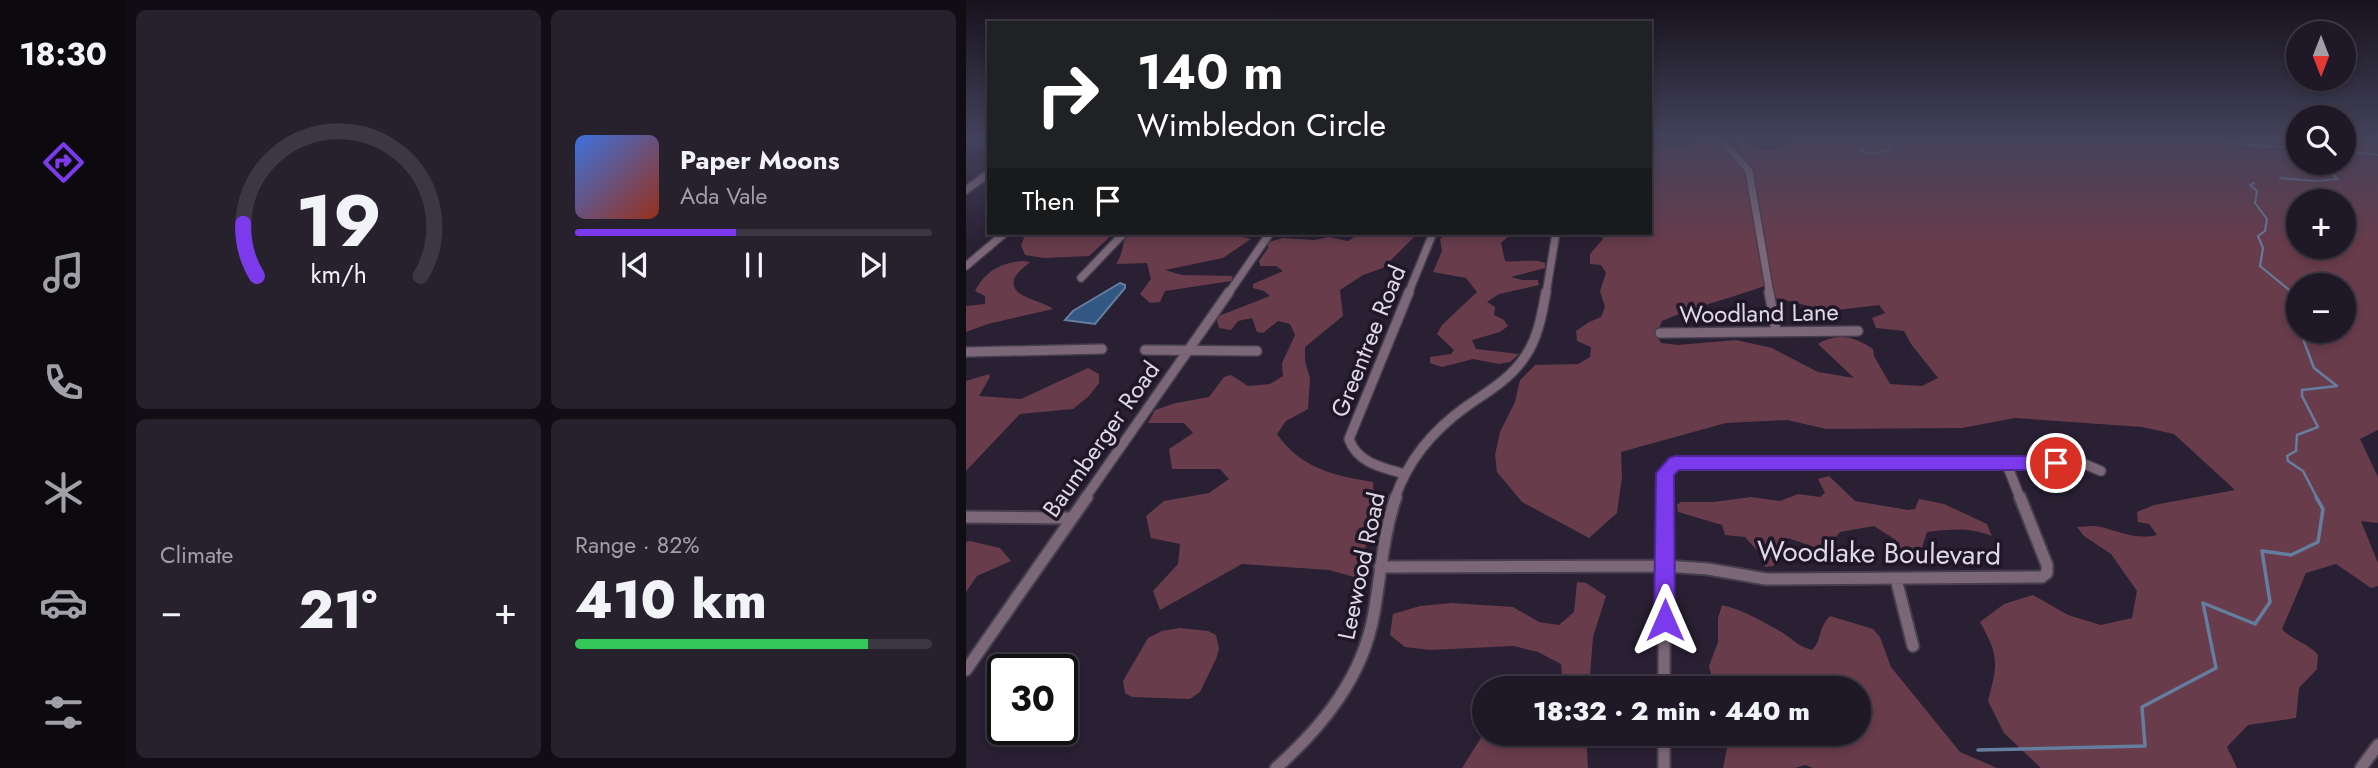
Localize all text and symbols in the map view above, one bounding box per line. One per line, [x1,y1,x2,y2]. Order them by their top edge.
north arrow [2286,21,2356,91]
map controls [2286,21,2356,343]
text: 18:30 [19,31,107,77]
text: 140 m [1137,37,1283,107]
icon: right [1022,49,1113,140]
text: Wimbledon Circle [1137,102,1386,148]
button: search [2286,105,2356,175]
icon: directions [39,138,88,187]
text: Paper Moons [680,141,840,179]
text: 19 [296,168,381,273]
text: Ada Vale [680,179,767,213]
text: Then [1022,182,1075,220]
icon: arrive [1089,182,1127,220]
button: + [2286,189,2356,259]
icon: previous [616,246,654,284]
icon: pause [735,246,773,284]
icon: next [854,246,892,284]
icon: music [39,248,88,297]
text: km/h [310,256,367,292]
street label: Greentree Road [1322,260,1414,422]
button: − [2286,273,2356,343]
street label: Woodland Lane [1679,294,1839,332]
street label: Baumberger Road [1034,354,1168,524]
icon: phone [39,358,88,407]
pin [2026,433,2086,493]
icon: arrive [2037,444,2075,482]
icon: climate [39,468,88,517]
street label: Leewood Road [1328,489,1394,643]
text: Range · 82% [575,528,700,562]
street label: Woodlake Boulevard [1757,530,2001,576]
text: Climate [160,538,233,572]
text: 410 km [575,562,767,638]
text: 21° [299,572,377,648]
icon: car [39,578,88,627]
text: − [160,583,182,638]
text: + [494,583,517,638]
position arrow [1628,583,1702,657]
speed limit sign: 30 [987,654,1078,745]
icon: filters [39,688,88,737]
text: 18:32 · 2 min · 440 m [1533,692,1810,730]

